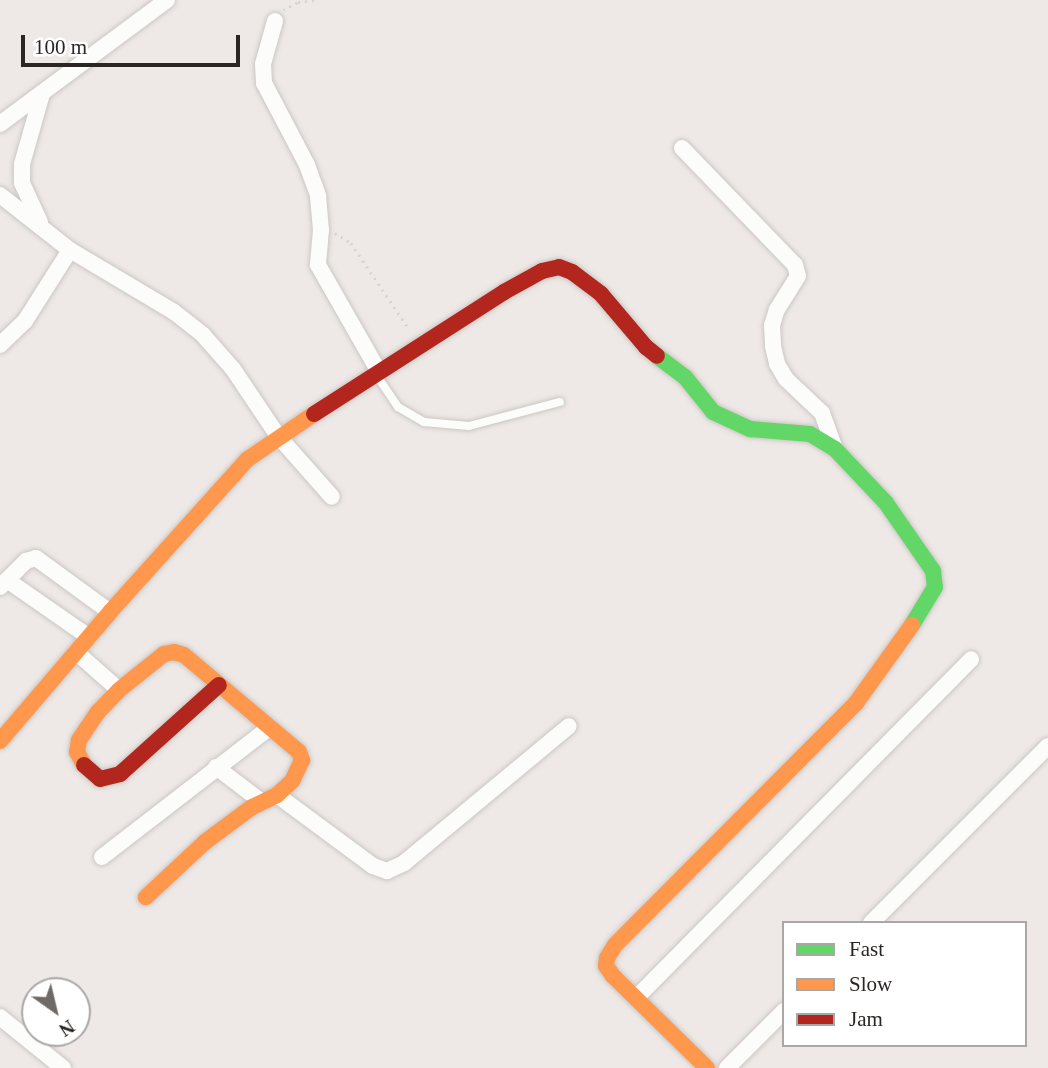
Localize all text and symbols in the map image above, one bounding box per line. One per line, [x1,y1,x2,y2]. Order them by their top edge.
scale bar [24,21,243,65]
text: 100 m [34,35,87,59]
legend [782,921,1027,1047]
text: Fast [849,937,884,961]
text: Slow [849,972,892,996]
north arrow [21,977,91,1047]
text: Jam [849,1007,883,1031]
text: N [55,1016,78,1041]

